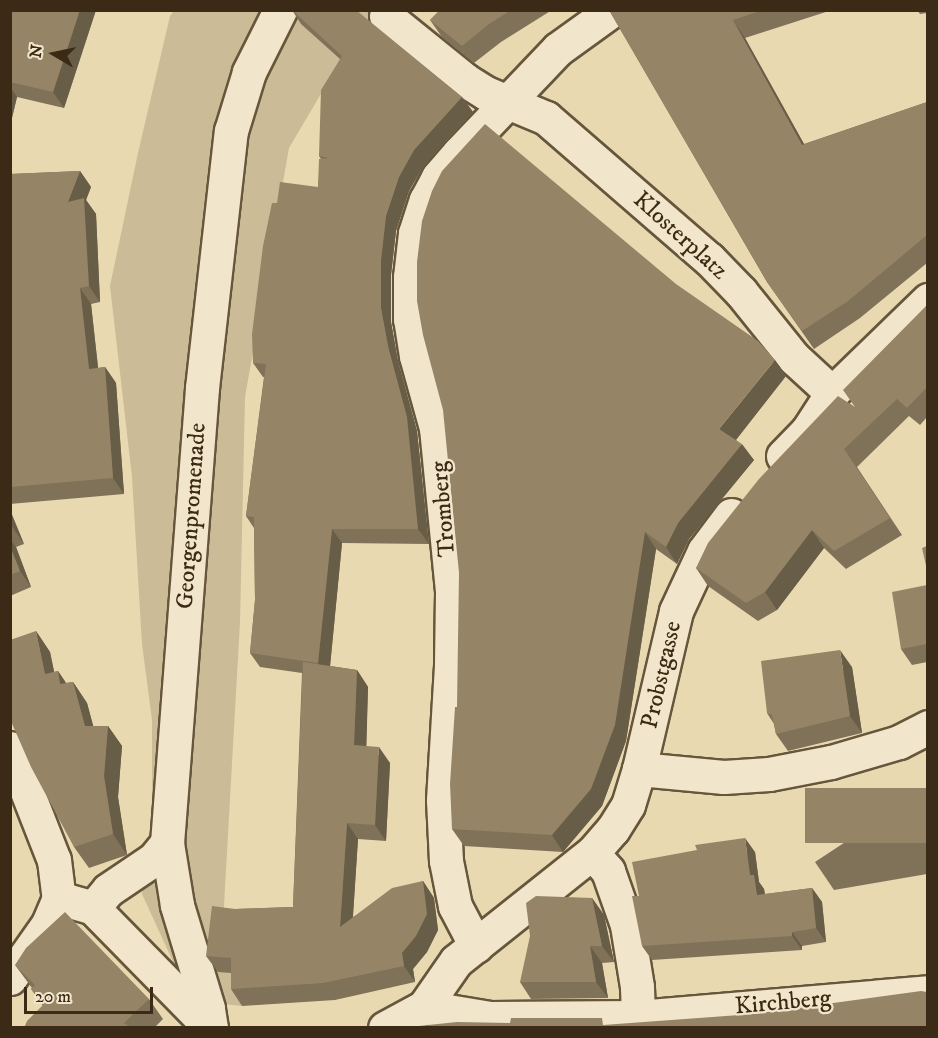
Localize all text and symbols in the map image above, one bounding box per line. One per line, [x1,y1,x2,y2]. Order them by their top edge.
north arrow [24,24,84,84]
text: N [25,43,47,59]
street label: Klosterplatz [627,186,733,286]
street label: Georgenpromenade [171,422,213,610]
street label: Tromberg [425,460,463,558]
street label: Probstgasse [636,618,688,732]
scale bar [27,975,156,1013]
street label: Kirchberg [734,984,832,1022]
text: 20 m [35,986,71,1008]

